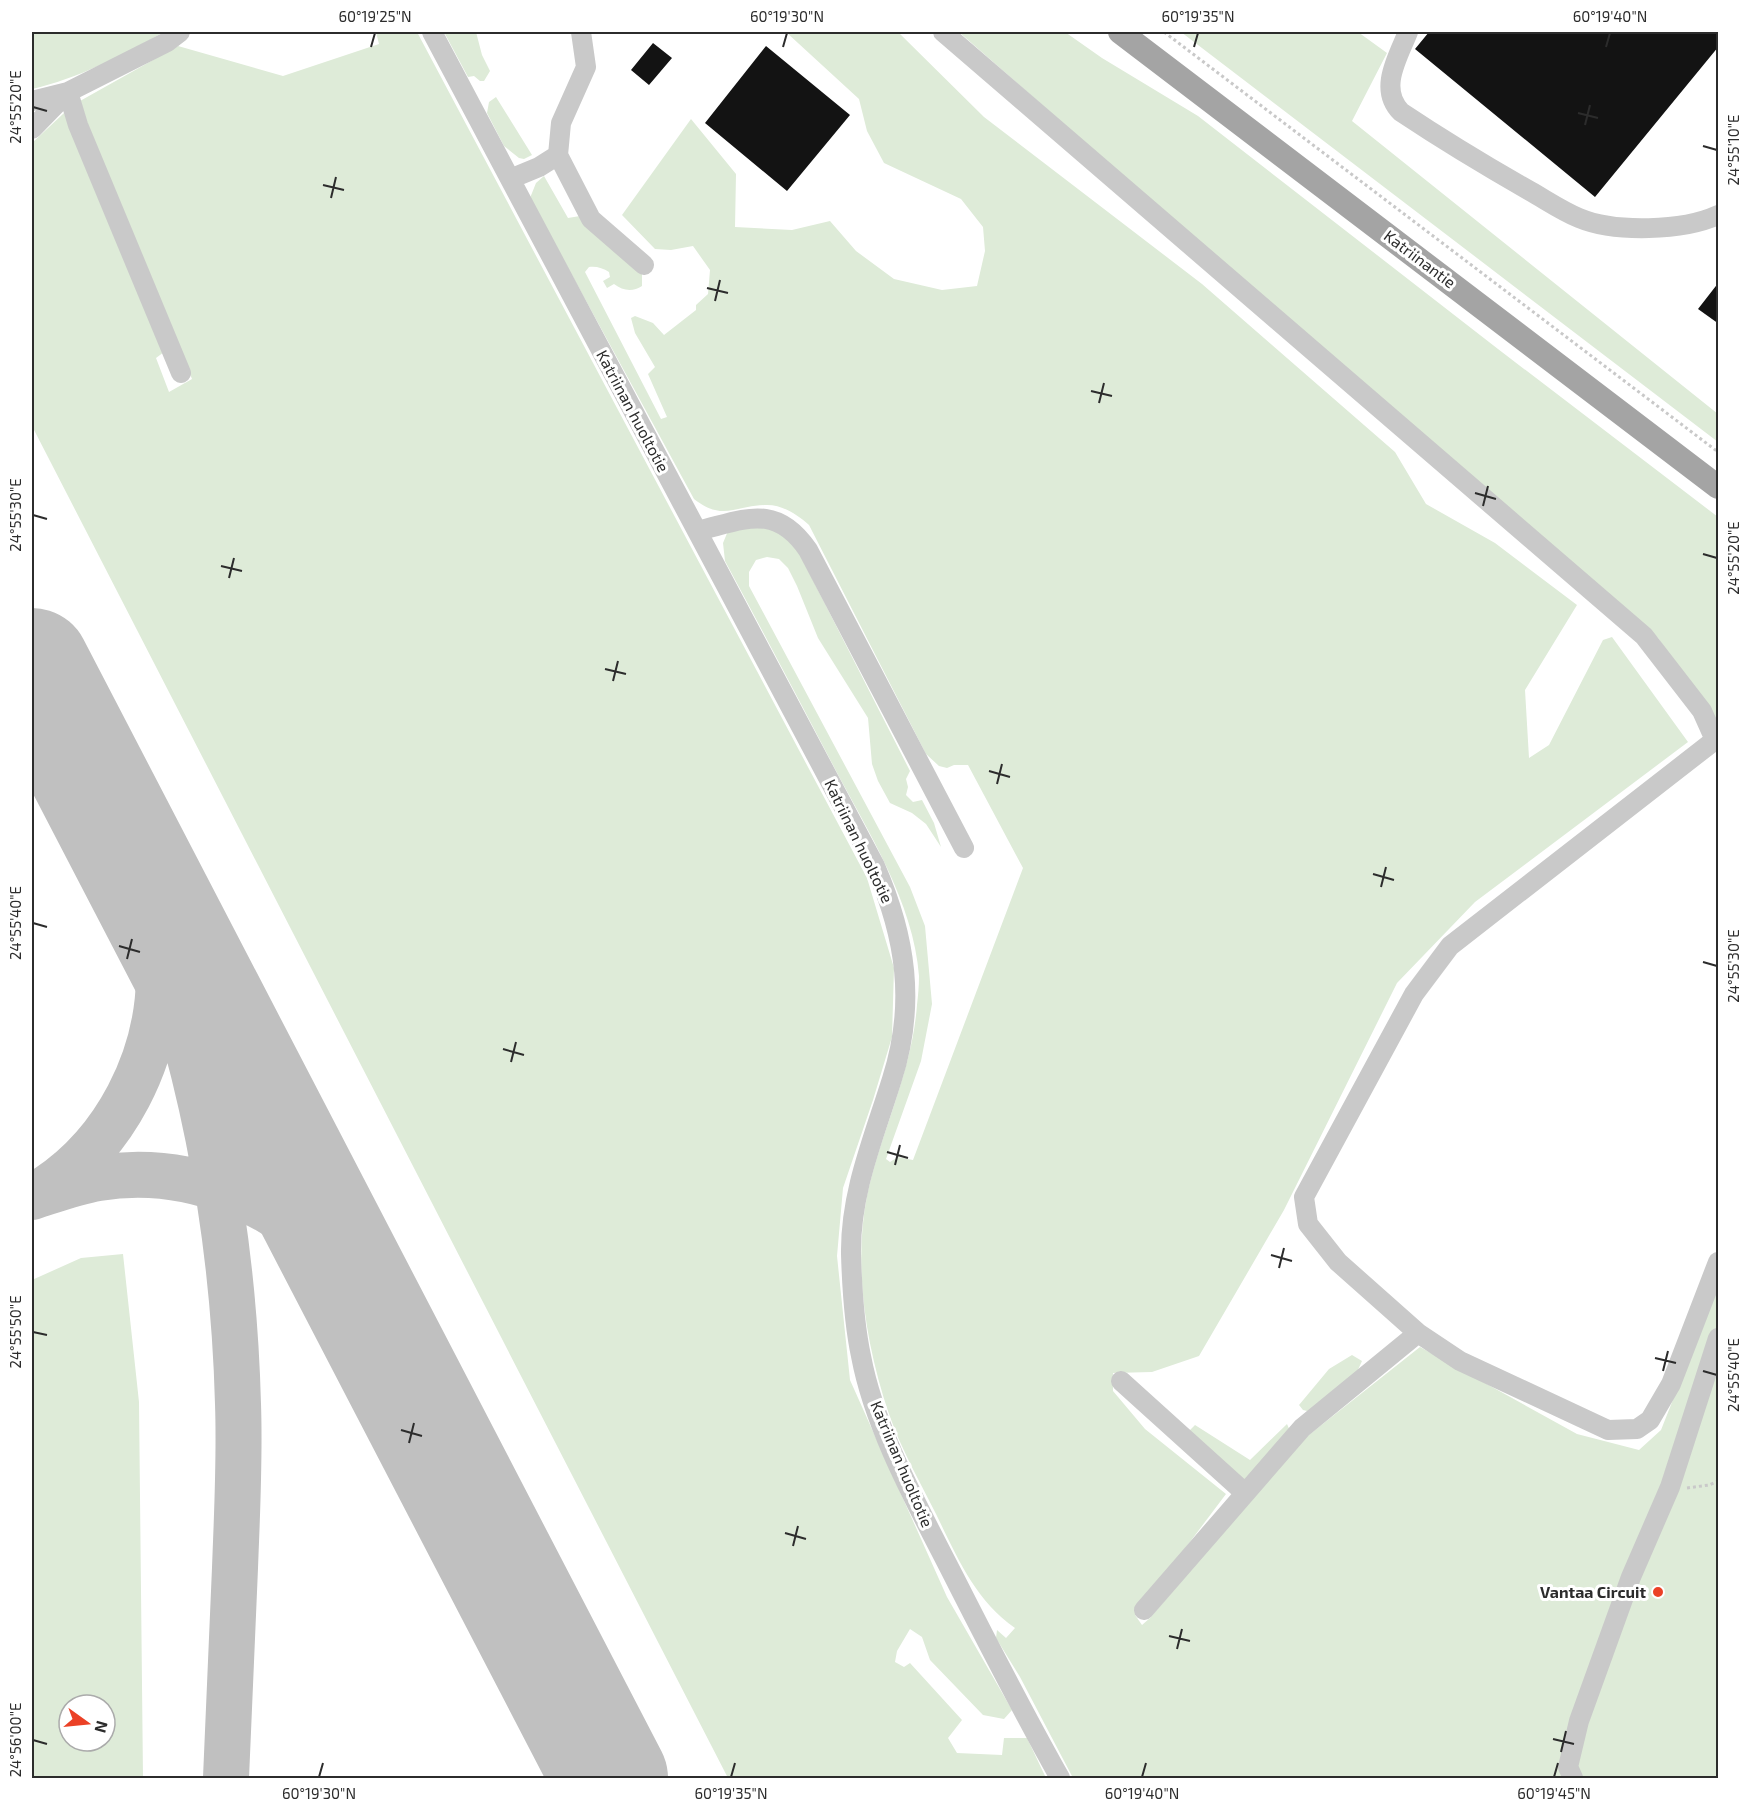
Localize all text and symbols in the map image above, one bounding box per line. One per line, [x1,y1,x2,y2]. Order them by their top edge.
text: 60°19'25"N [338,7,412,25]
text: 60°19'30"N [750,7,824,25]
text: 60°19'35"N [1161,7,1235,25]
text: 60°19'40"N [1573,7,1647,25]
text: 24°55'20"E [6,70,24,144]
text: 24°55'10"E [1724,114,1742,186]
street label: Katriinantie [1381,226,1460,292]
street label: Katriinan huoltotie [593,346,674,475]
text: 24°55'30"E [6,478,24,552]
text: 24°55'20"E [1724,521,1742,595]
street label: Katriinan huoltotie [821,776,898,906]
text: 24°55'40"E [6,886,24,960]
text: 24°55'30"E [1724,929,1742,1003]
text: 24°55'50"E [6,1295,24,1369]
text: 24°55'40"E [1724,1338,1742,1412]
street label: Katriinan huoltotie [867,1398,938,1530]
place label: Vantaa Circuit [1540,1582,1646,1601]
marker: Vantaa Circuit [1651,1585,1665,1599]
north arrow [57,1693,117,1753]
text: 24°56'00"E [6,1703,24,1777]
text: N [91,1719,113,1735]
text: 60°19'30"N [282,1784,356,1802]
text: 60°19'35"N [694,1784,768,1802]
text: 60°19'40"N [1105,1784,1179,1802]
text: 60°19'45"N [1517,1784,1591,1802]

